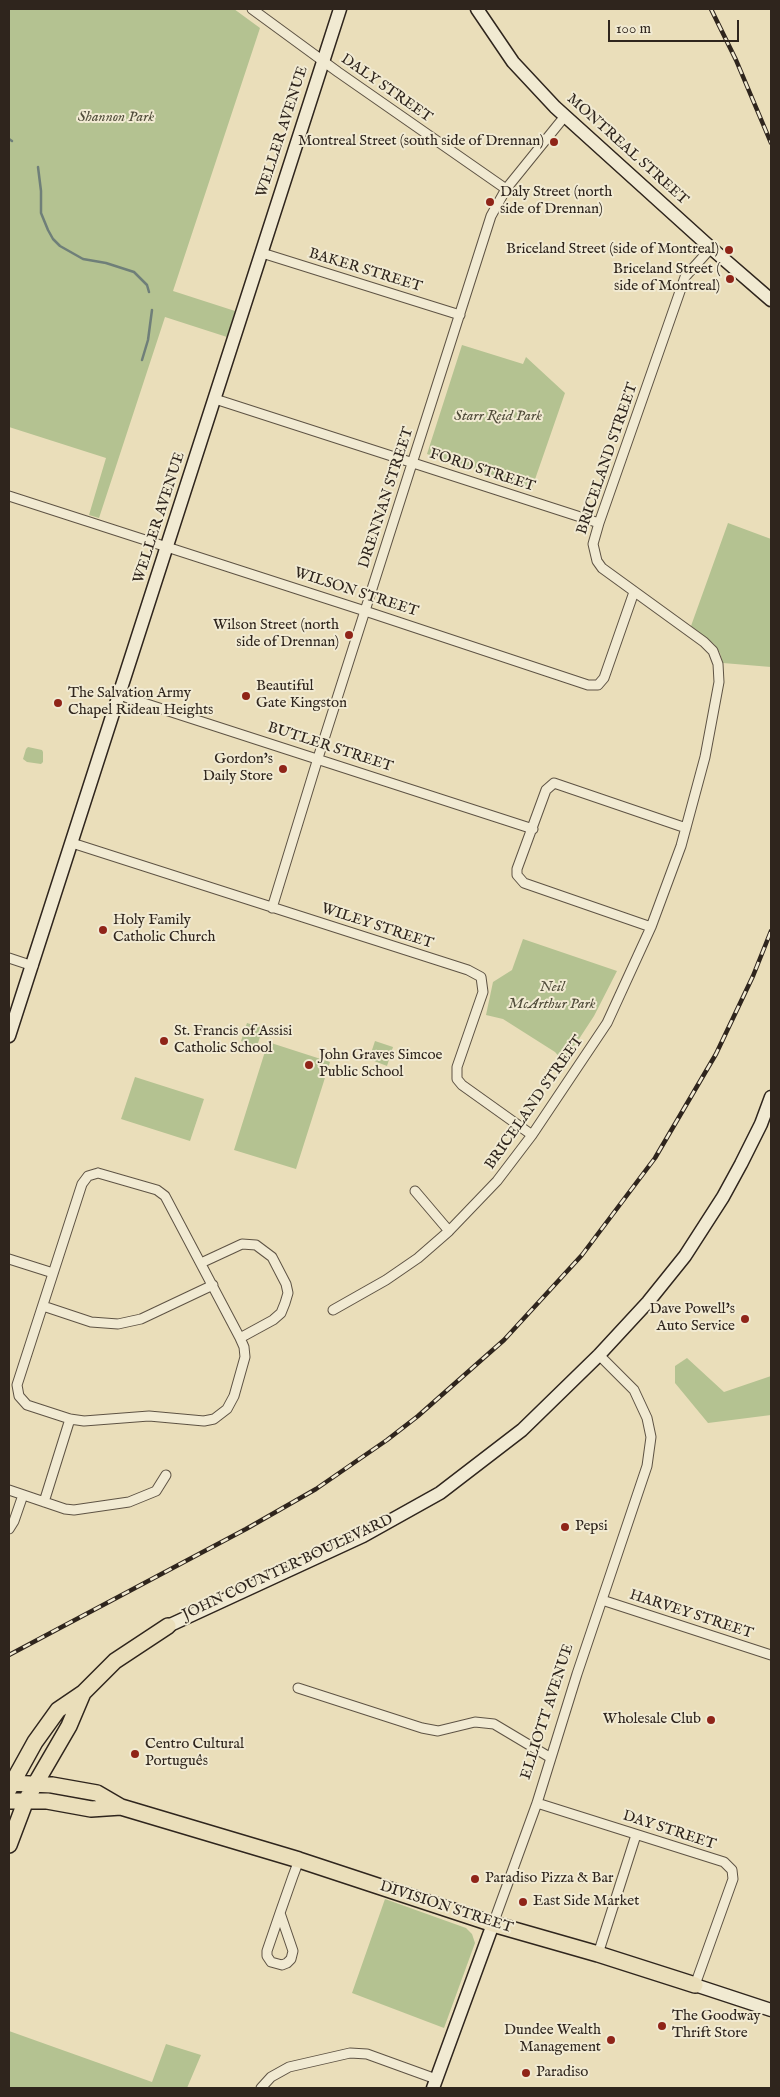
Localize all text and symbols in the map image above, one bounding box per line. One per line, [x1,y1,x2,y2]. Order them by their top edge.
scale bar [610,10,741,42]
text: 100 m [616,19,651,38]
street label: DALY STREET [337,51,435,127]
street label: WELLER AVENUE [253,64,313,200]
street label: MONTREAL STREET [562,91,692,209]
park label: Shannon Park [78,109,154,127]
place label: Montreal Street (south side of Drennan) [298,133,544,151]
marker: Montreal Street (south side of Drennan) [548,136,560,148]
place label: Daly Street (north side of Drennan) [500,184,612,219]
marker: Daly Street (north side of Drennan) [484,196,496,208]
place label: Briceland Street (side of Montreal) [506,241,719,259]
marker: Briceland Street (side of Montreal) [723,244,735,256]
street label: BAKER STREET [306,245,424,297]
place label: Briceland Street ( side of Montreal) [613,261,720,296]
marker: Briceland Street ( side of Montreal) [724,273,736,285]
street label: BRICELAND STREET [574,381,642,537]
park label: Starr Reid Park [454,408,542,426]
street label: DRENNAN STREET [356,425,418,571]
street label: FORD STREET [427,445,537,497]
street label: WELLER AVENUE [130,450,190,586]
street label: WILSON STREET [292,564,420,622]
place label: Wilson Street (north side of Drennan) [213,617,339,652]
marker: Wilson Street (north side of Drennan) [343,629,355,641]
place label: Beautiful Gate Kingston [256,678,347,713]
place label: The Salvation Army Chapel Rideau Heights [68,685,213,720]
marker: Beautiful Gate Kingston [240,690,252,702]
marker: The Salvation Army Chapel Rideau Heights [52,697,64,709]
street label: BUTLER STREET [265,719,395,777]
place label: Gordon's Daily Store [203,751,273,786]
marker: Gordon's Daily Store [277,763,289,775]
street label: WILEY STREET [319,900,435,954]
place label: Holy Family Catholic Church [113,912,215,947]
marker: Holy Family Catholic Church [97,924,109,936]
park label: Neil McArthur Park [508,979,596,1014]
place label: St. Francis of Assisi Catholic School [174,1023,292,1058]
street label: BRICELAND STREET [482,1033,588,1173]
marker: St. Francis of Assisi Catholic School [158,1035,170,1047]
place label: John Graves Simcoe Public School [319,1047,442,1082]
marker: John Graves Simcoe Public School [303,1059,315,1071]
place label: Dave Powell's Auto Service [649,1301,735,1336]
marker: Dave Powell's Auto Service [739,1313,751,1325]
street label: JOHN COUNTER BOULEVARD [180,1511,396,1625]
place label: Pepsi [575,1518,608,1536]
marker: Pepsi [559,1521,571,1533]
street label: HARVEY STREET [627,1587,755,1643]
street label: ELLIOTT AVENUE [518,1642,578,1782]
place label: Wholesale Club [603,1711,701,1729]
marker: Wholesale Club [705,1714,717,1726]
place label: Centro Cultural Português [145,1736,244,1771]
marker: Centro Cultural Português [129,1748,141,1760]
street label: DAY STREET [620,1807,718,1855]
place label: Paradiso Pizza & Bar [485,1870,613,1888]
marker: Paradiso Pizza & Bar [469,1873,481,1885]
street label: DIVISION STREET [377,1878,515,1938]
place label: East Side Market [533,1893,639,1911]
marker: East Side Market [517,1896,529,1908]
place label: The Goodway Thrift Store [672,2008,761,2043]
marker: The Goodway Thrift Store [656,2020,668,2032]
place label: Dundee Wealth Management [504,2022,601,2057]
marker: Dundee Wealth Management [605,2034,617,2046]
place label: Paradiso [536,2064,588,2082]
marker: Paradiso [520,2067,532,2079]

